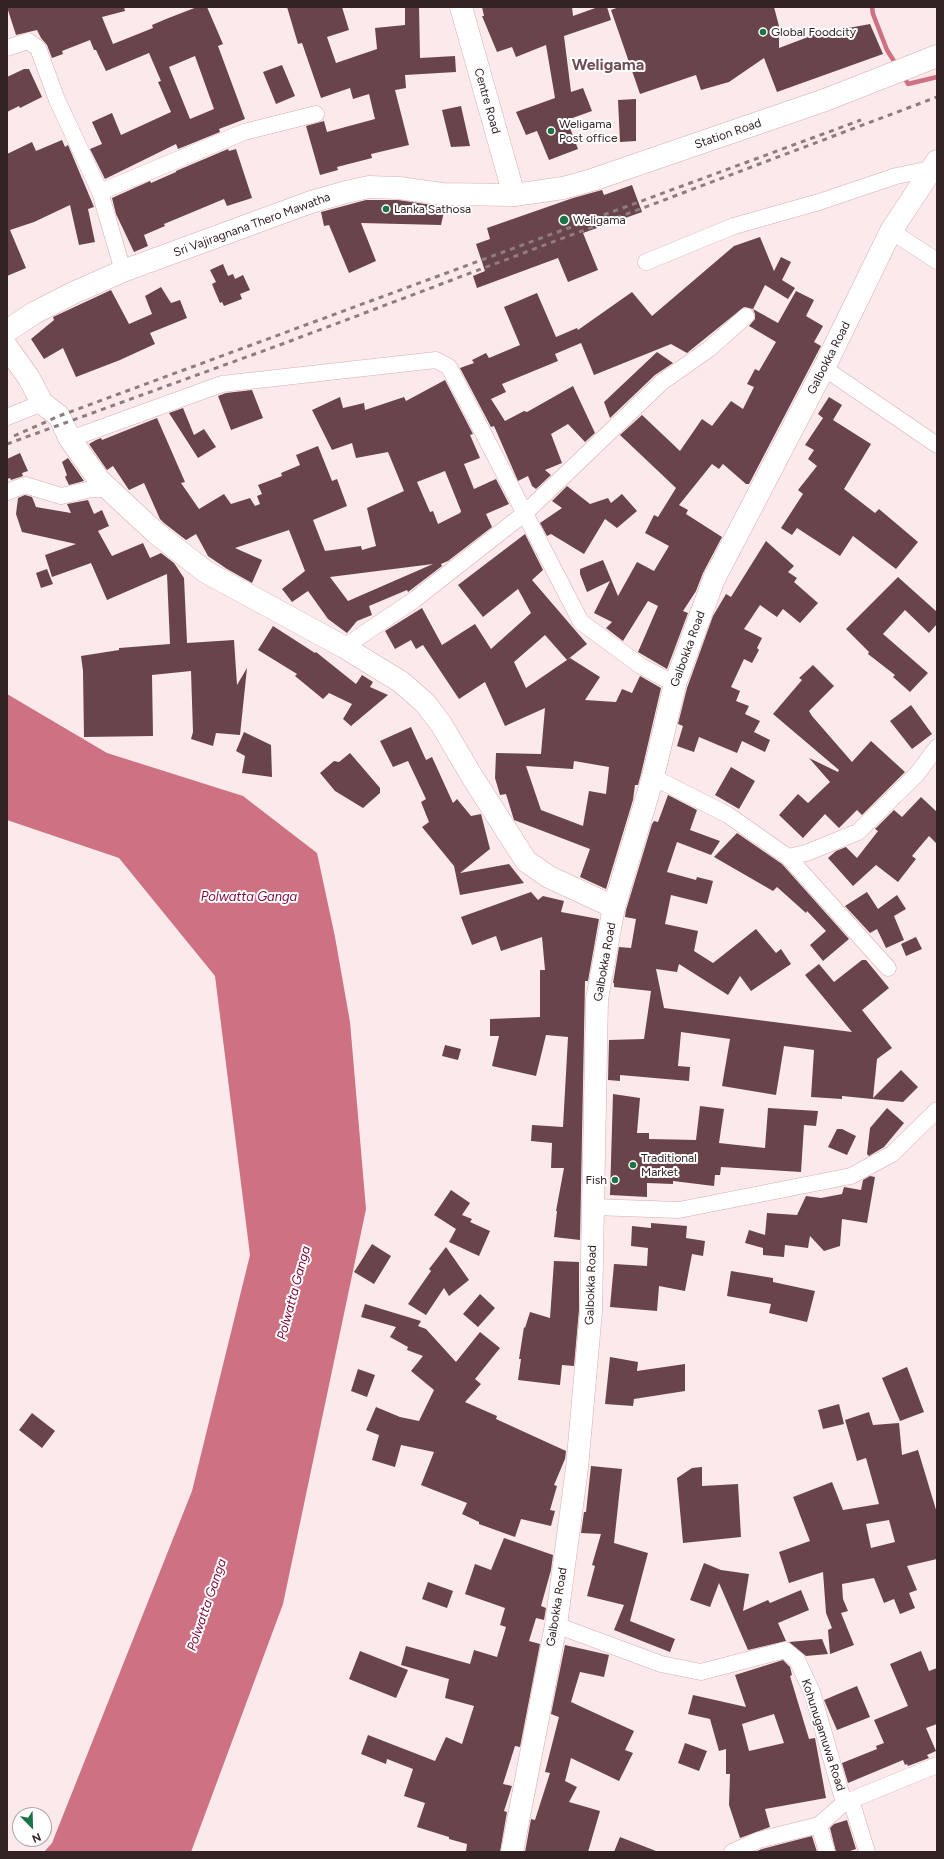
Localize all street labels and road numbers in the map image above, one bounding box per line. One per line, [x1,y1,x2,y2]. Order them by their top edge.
street label: Centre Road [471,67,503,135]
street label: Station Road [693,116,763,152]
street label: Sri Vajiragnana Thero Mawatha [172,190,332,260]
street label: Galbokka Road [804,319,854,397]
street label: Galbokka Road [668,609,708,689]
street label: Galbokka Road [591,921,619,1003]
street label: Galbokka Road [582,1245,600,1325]
street label: Galbokka Road [544,1566,570,1648]
street label: Kohunugamuwa Road [798,1677,848,1793]

